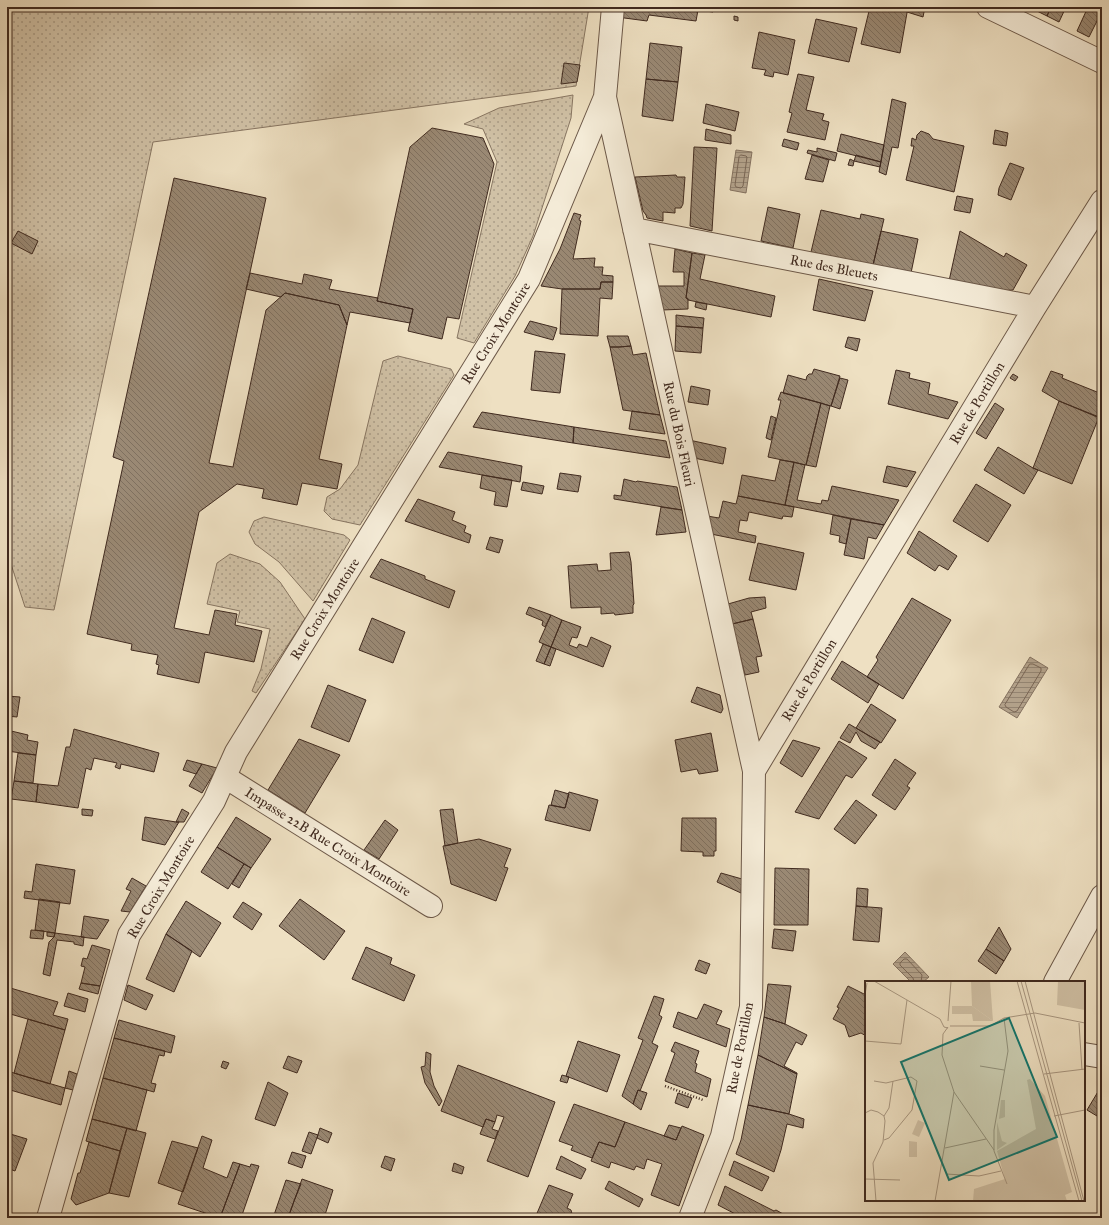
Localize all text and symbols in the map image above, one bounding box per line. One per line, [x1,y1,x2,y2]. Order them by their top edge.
street label: Rue des Bleuets [789,251,879,285]
street label: Rue Croix Montoire [458,279,534,387]
street label: Rue de Portillon [946,358,1008,447]
street label: Rue du Bois Fleuri [660,380,698,488]
street label: Rue Croix Montoire [287,555,363,663]
street label: Rue de Portillon [778,635,840,724]
street label: Impasse 22B Rue Croix Montoire [242,784,414,900]
street label: Rue Croix Montoire [124,832,198,941]
inset map [865,981,1085,1201]
street label: Rue de Portillon [723,1000,757,1095]

